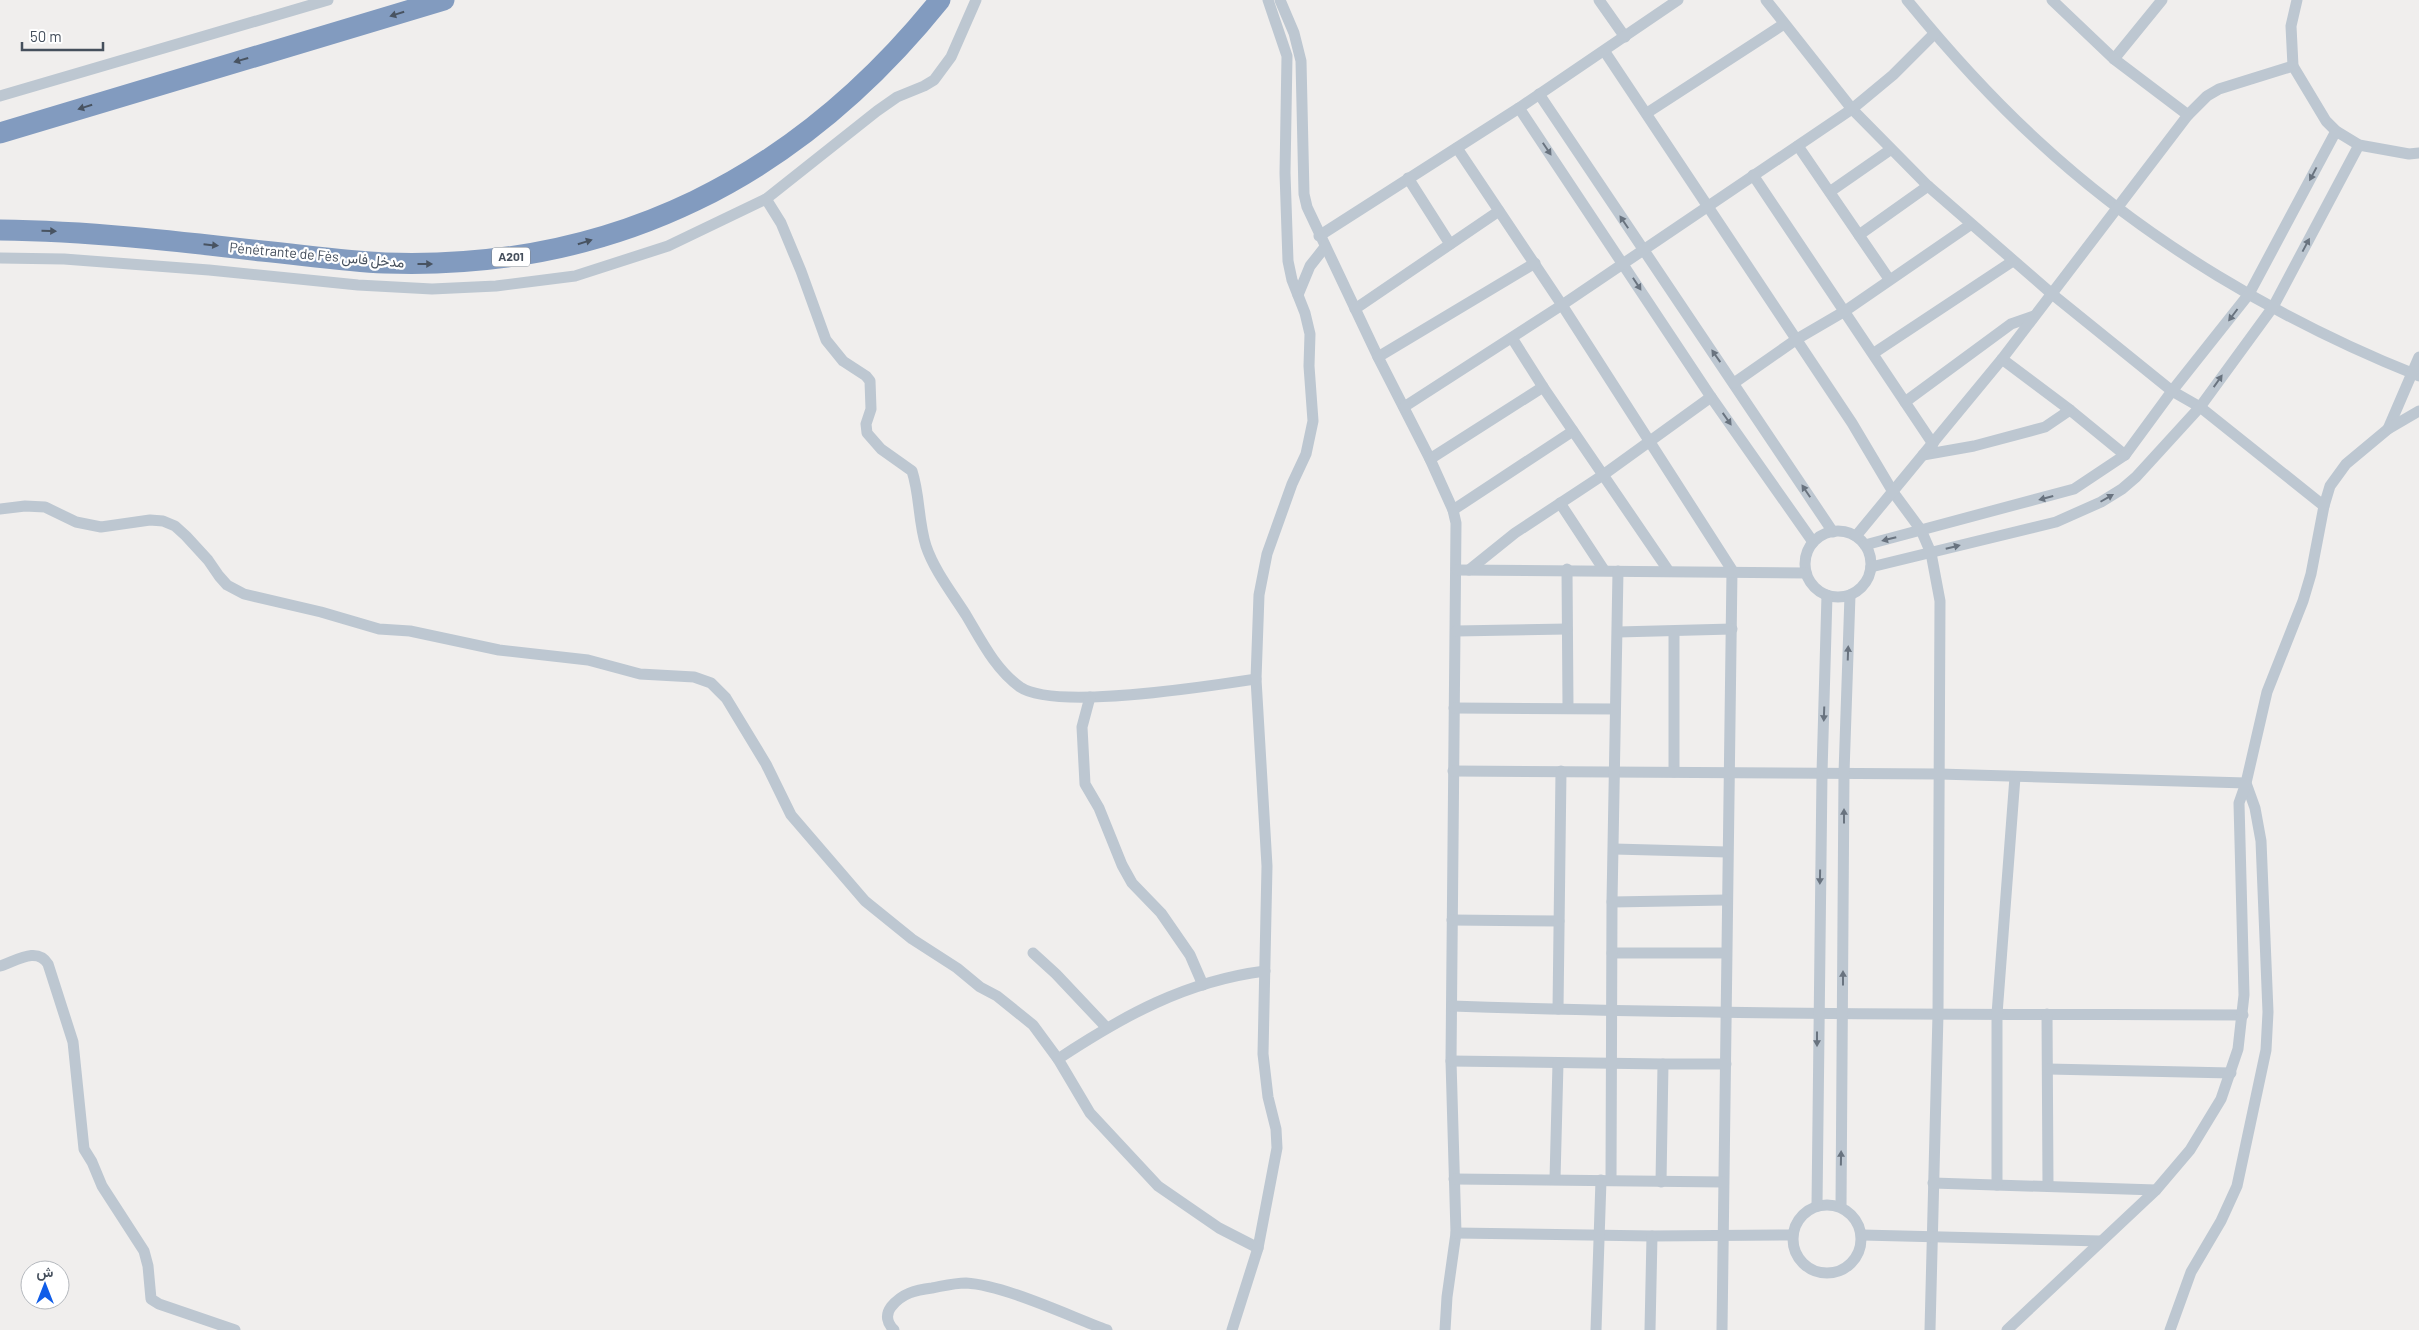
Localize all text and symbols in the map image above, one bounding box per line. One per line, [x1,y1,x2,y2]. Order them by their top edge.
one-way arrow [389,11,404,19]
scale bar [22,20,104,52]
text: 50 m [30,27,62,45]
one-way arrow [233,56,248,64]
one-way arrow [78,104,93,111]
one-way arrow [1542,142,1552,155]
one-way arrow [2309,166,2317,181]
one-way arrow [1619,215,1629,229]
one-way arrow [41,228,57,236]
one-way arrow [578,237,593,245]
street label: Pénétrante de Fès مدخل فاس [229,238,405,272]
one-way arrow [2302,238,2310,252]
one-way arrow [203,241,219,249]
road number: A201 [492,248,530,266]
one-way arrow [417,259,433,267]
one-way arrow [1632,277,1642,290]
one-way arrow [2228,308,2239,321]
one-way arrow [1711,349,1721,363]
one-way arrow [2213,375,2223,388]
one-way arrow [1722,412,1732,426]
one-way arrow [1801,484,1811,498]
one-way arrow [2039,494,2054,502]
one-way arrow [2100,494,2113,503]
one-way arrow [1882,535,1897,543]
one-way arrow [1945,543,1960,551]
one-way arrow [1845,645,1853,661]
one-way arrow [1819,706,1827,722]
one-way arrow [1840,808,1848,824]
one-way arrow [1816,869,1824,885]
one-way arrow [1839,970,1847,986]
one-way arrow [1813,1031,1821,1047]
one-way arrow [1837,1150,1845,1166]
north arrow [20,1260,70,1310]
text: ش [37,1263,54,1281]

